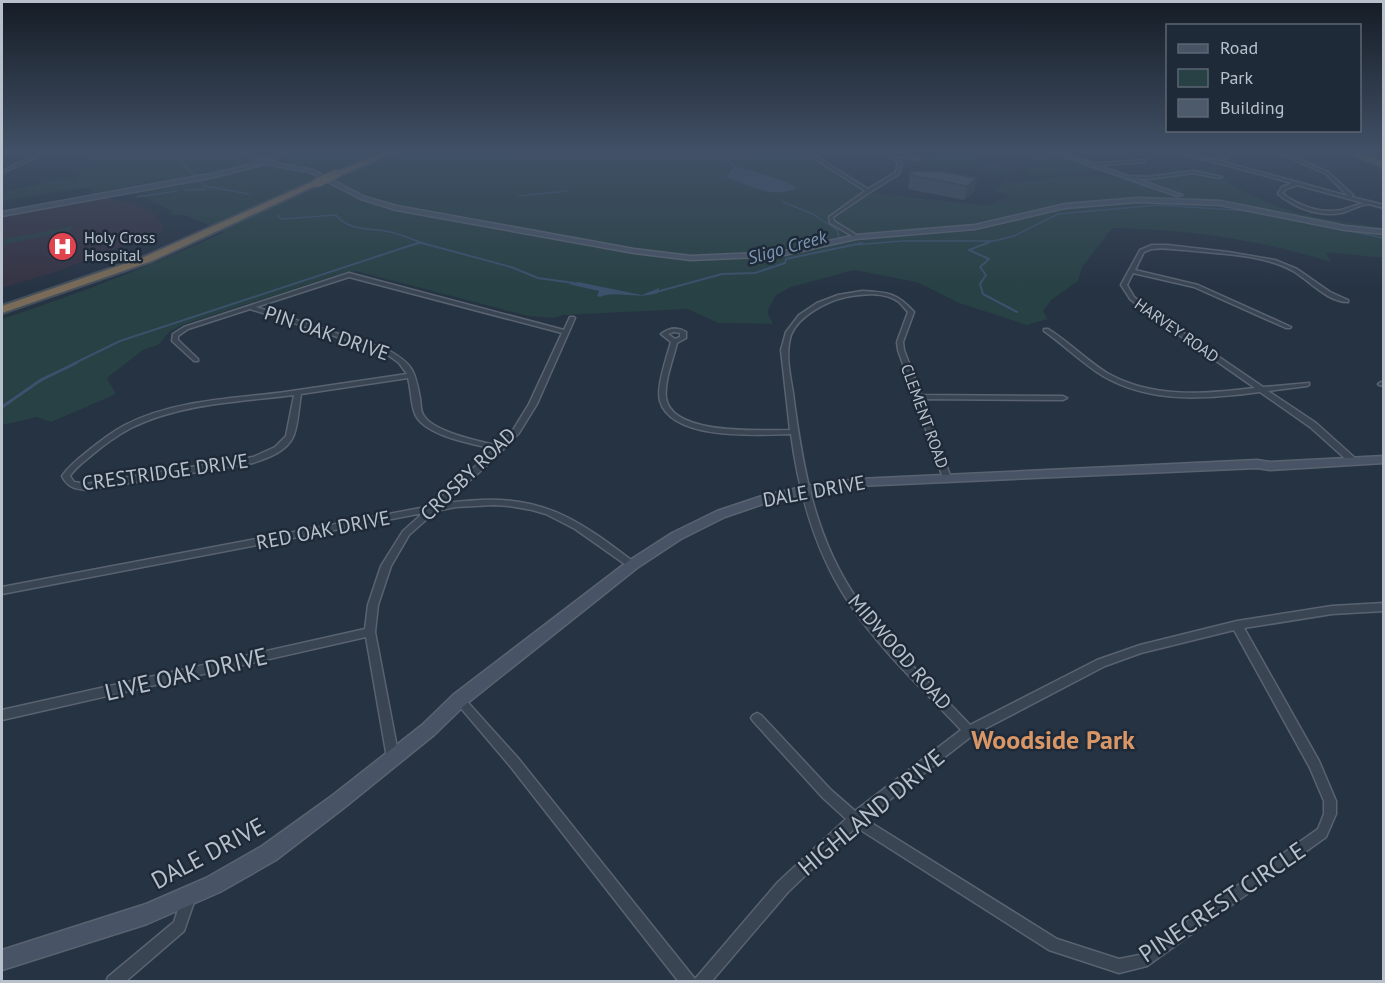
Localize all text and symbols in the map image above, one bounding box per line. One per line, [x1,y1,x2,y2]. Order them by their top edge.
legend [1166,24,1361,132]
text: Road [1220,36,1258,59]
text: Park [1220,66,1253,89]
text: Building [1220,96,1284,119]
water label: Sligo Creek [745,224,830,269]
place label: Holy Cross Hospital [84,227,156,265]
hospital icon: Holy Cross Hospital [47,230,79,262]
street label: HARVEY ROAD [1131,294,1223,366]
street label: PIN OAK DRIVE [261,299,393,367]
street label: CLEMENT ROAD [897,361,953,471]
street label: CROSBY ROAD [415,422,521,526]
street label: CRESTRIDGE DRIVE [80,447,250,497]
street label: DALE DRIVE [761,469,867,513]
street label: RED OAK DRIVE [254,504,392,556]
street label: MIDWOOD ROAD [843,589,957,715]
street label: LIVE OAK DRIVE [102,640,270,708]
district label: Woodside Park [971,723,1135,756]
street label: HIGHLAND DRIVE [791,742,951,882]
street label: DALE DRIVE [146,810,270,896]
street label: PINECREST CIRCLE [1133,835,1311,969]

